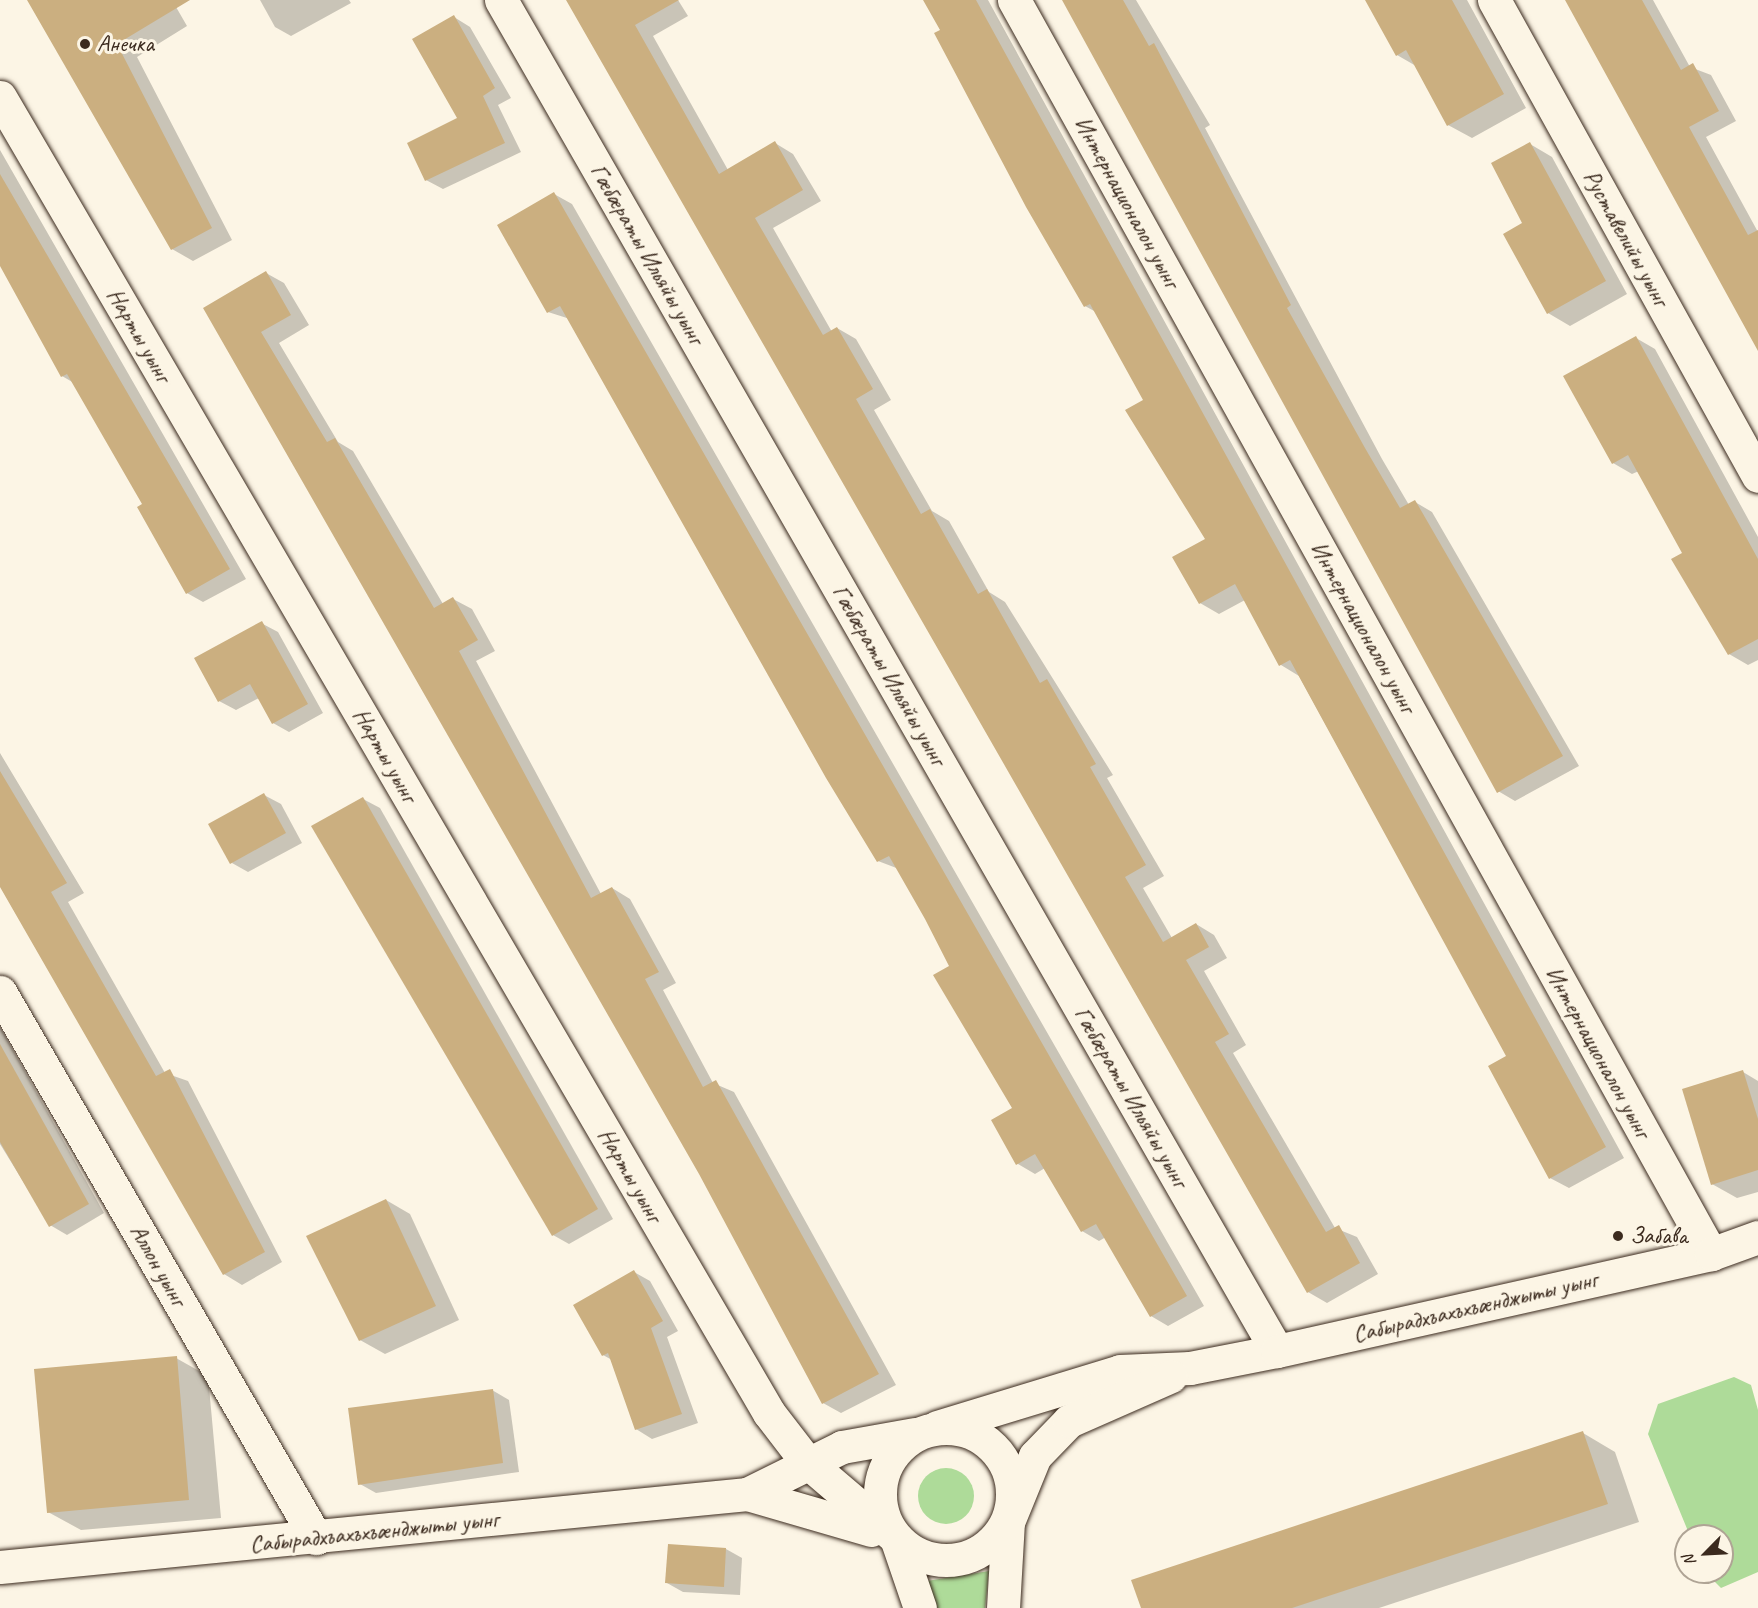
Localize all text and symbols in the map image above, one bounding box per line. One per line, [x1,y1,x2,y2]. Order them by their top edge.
place label: Анечка [97,30,154,58]
marker: Анечка [78,37,92,51]
street label: Интернационалон уынг [1068,111,1186,293]
street label: Гæбæраты Ильяйы уынг [584,159,710,349]
street label: Руставелийы уынг [1577,165,1675,311]
street label: Нарты уынг [101,283,177,387]
street label: Интернационалон уынг [1304,536,1422,718]
street label: Гæбæраты Ильяйы уынг [826,580,952,770]
street label: Нарты уынг [347,703,423,807]
street label: Интернационалон уынг [1539,961,1657,1143]
street label: Гæбæраты Ильяйы уынг [1068,1002,1194,1192]
street label: Нарты уынг [592,1123,668,1227]
street label: Аллон уынг [123,1219,193,1311]
place label: Забава [1630,1222,1687,1250]
marker: Забава [1611,1229,1625,1243]
street label: Сабырадхъахъхъæнджыты уынг [1350,1265,1600,1349]
street label: Сабырадхъахъхъæнджыты уынг [248,1505,500,1559]
north arrow [1674,1524,1734,1584]
text: N [1678,1552,1701,1569]

